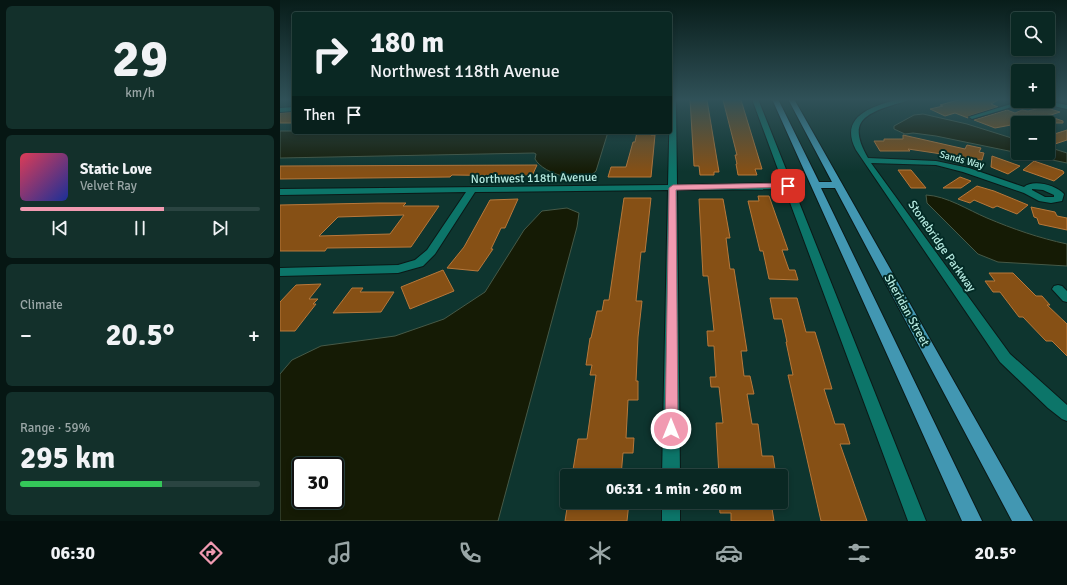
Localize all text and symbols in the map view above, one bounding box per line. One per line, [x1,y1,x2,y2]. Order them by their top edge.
map controls [1011,12,1055,160]
button: search [1011,12,1055,56]
text: 180 m [370,26,444,60]
text: 29 [112,27,168,91]
icon: right [304,28,356,80]
text: Northwest 118th Avenue [370,60,560,82]
button: + [1011,64,1055,108]
text: km/h [125,85,155,101]
icon: arrive [343,104,365,126]
text: Then [304,106,335,124]
button: − [1011,116,1055,160]
street label: Sands Way [938,148,986,172]
text: Static Love [80,160,152,178]
pin [771,169,805,203]
street label: Northwest 118th Avenue [471,170,597,187]
icon: arrive [777,175,799,197]
text: Velvet Ray [80,178,137,194]
street label: Stonebridge Parkway [904,198,979,295]
icon: previous [49,217,71,239]
icon: pause [129,217,151,239]
icon: next [209,217,231,239]
street label: Sheridan Street [881,272,933,349]
text: Climate [20,297,63,313]
text: 20.5° [105,317,175,354]
text: − [20,322,32,349]
text: + [248,322,260,349]
position arrow [650,408,692,450]
text: Range · 59% [20,420,90,436]
text: 295 km [20,440,115,477]
speed limit sign: 30 [292,457,344,509]
text: 06:31 · 1 min · 260 m [606,480,742,498]
icon: directions [197,539,225,567]
icon: music [326,539,354,567]
icon: phone [456,539,484,567]
icon: climate [586,539,614,567]
icon: car [715,539,743,567]
icon: filters [845,539,873,567]
text: 06:30 [51,542,95,564]
text: 20.5° [975,542,1016,564]

